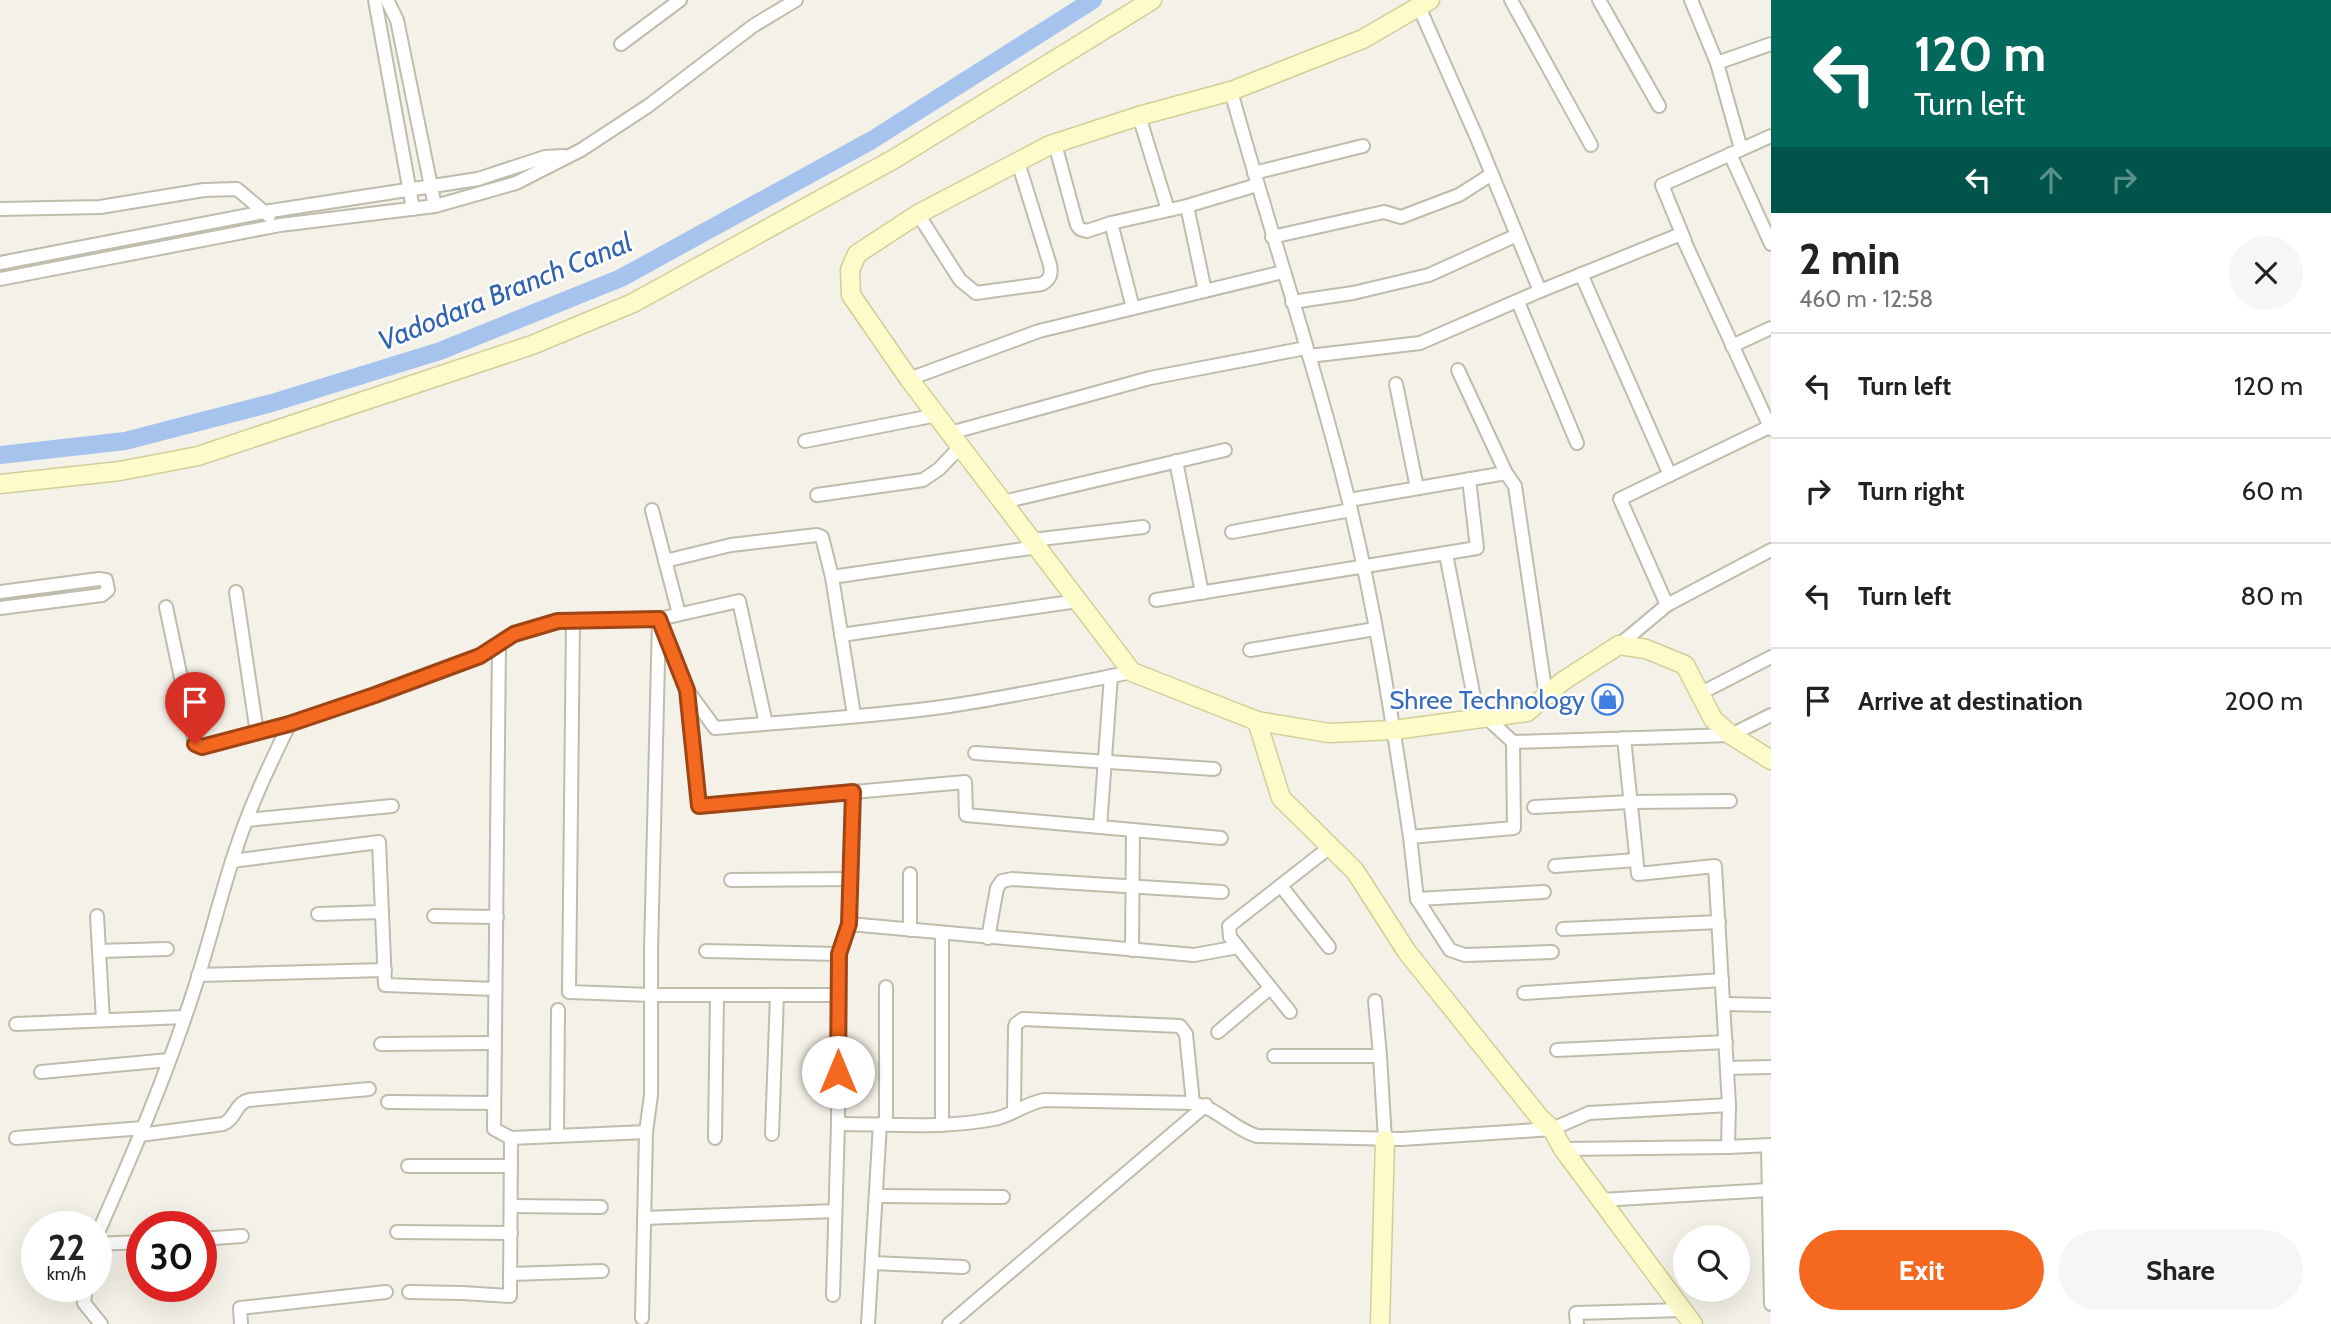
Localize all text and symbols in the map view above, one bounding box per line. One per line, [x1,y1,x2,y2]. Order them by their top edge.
text: 120 m [1914,24,2046,83]
icon: left [1799,28,1890,119]
text: Turn left [1914,84,2025,123]
icon: left [1959,161,1997,199]
icon: ahead [2032,161,2070,199]
icon: right [2105,161,2143,199]
water label: Vadodara Branch Canal [373,224,637,357]
text: 2 min [1799,233,1900,285]
button: close [2229,236,2303,310]
text: 460 m · 12:58 [1799,285,1933,313]
icon: left [1799,367,1837,405]
text: Turn left [1858,370,1951,402]
text: 120 m [2234,370,2303,402]
icon: right [1799,472,1837,510]
text: Turn right [1858,475,1964,507]
text: 60 m [2241,475,2303,507]
icon: left [1799,577,1837,615]
text: Turn left [1858,580,1951,612]
text: 80 m [2240,580,2303,612]
pin [165,672,225,744]
icon: arrive [1799,682,1837,720]
icon: arrive [176,683,214,721]
shop icon: Shree Technology [1591,683,1625,717]
place label: Shree Technology [1389,684,1585,716]
text: Arrive at destination [1858,685,2083,717]
text: 200 m [2224,685,2303,717]
position arrow [801,1035,875,1109]
speed limit sign: 30 [126,1211,217,1302]
map controls [1673,1225,1750,1302]
button: search [1673,1225,1750,1302]
text: 22 [48,1226,85,1269]
button: Exit [1799,1230,2044,1310]
button: Share [2058,1230,2303,1310]
text: km/h [47,1263,86,1285]

